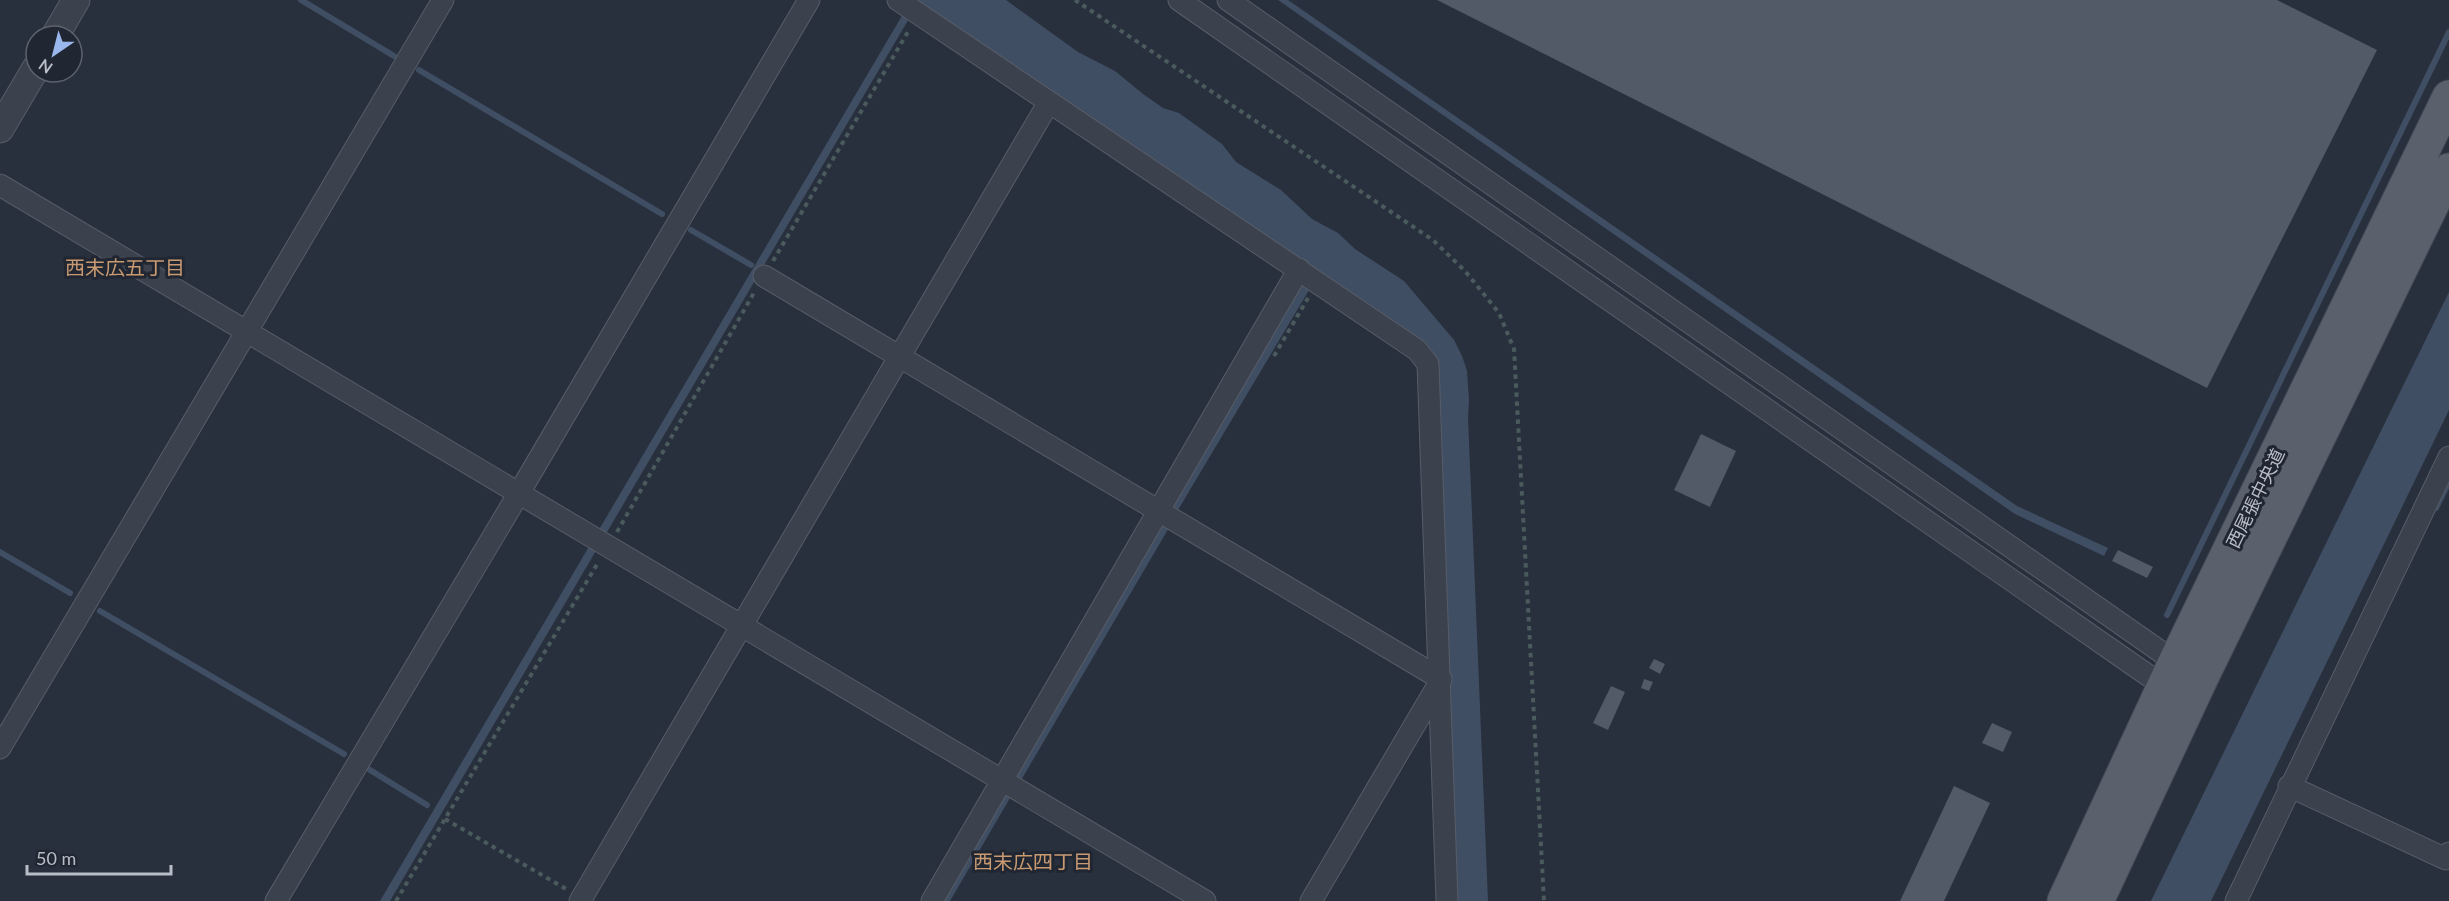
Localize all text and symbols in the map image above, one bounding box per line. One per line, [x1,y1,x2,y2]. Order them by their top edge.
north arrow [24,24,84,84]
text: N [35,55,56,78]
district label: 西末広五丁目 [65,255,185,279]
street label: 西尾張中央道 [2221,445,2289,551]
scale bar [27,838,171,876]
text: 50 m [36,847,76,869]
district label: 西末広四丁目 [973,849,1093,873]

